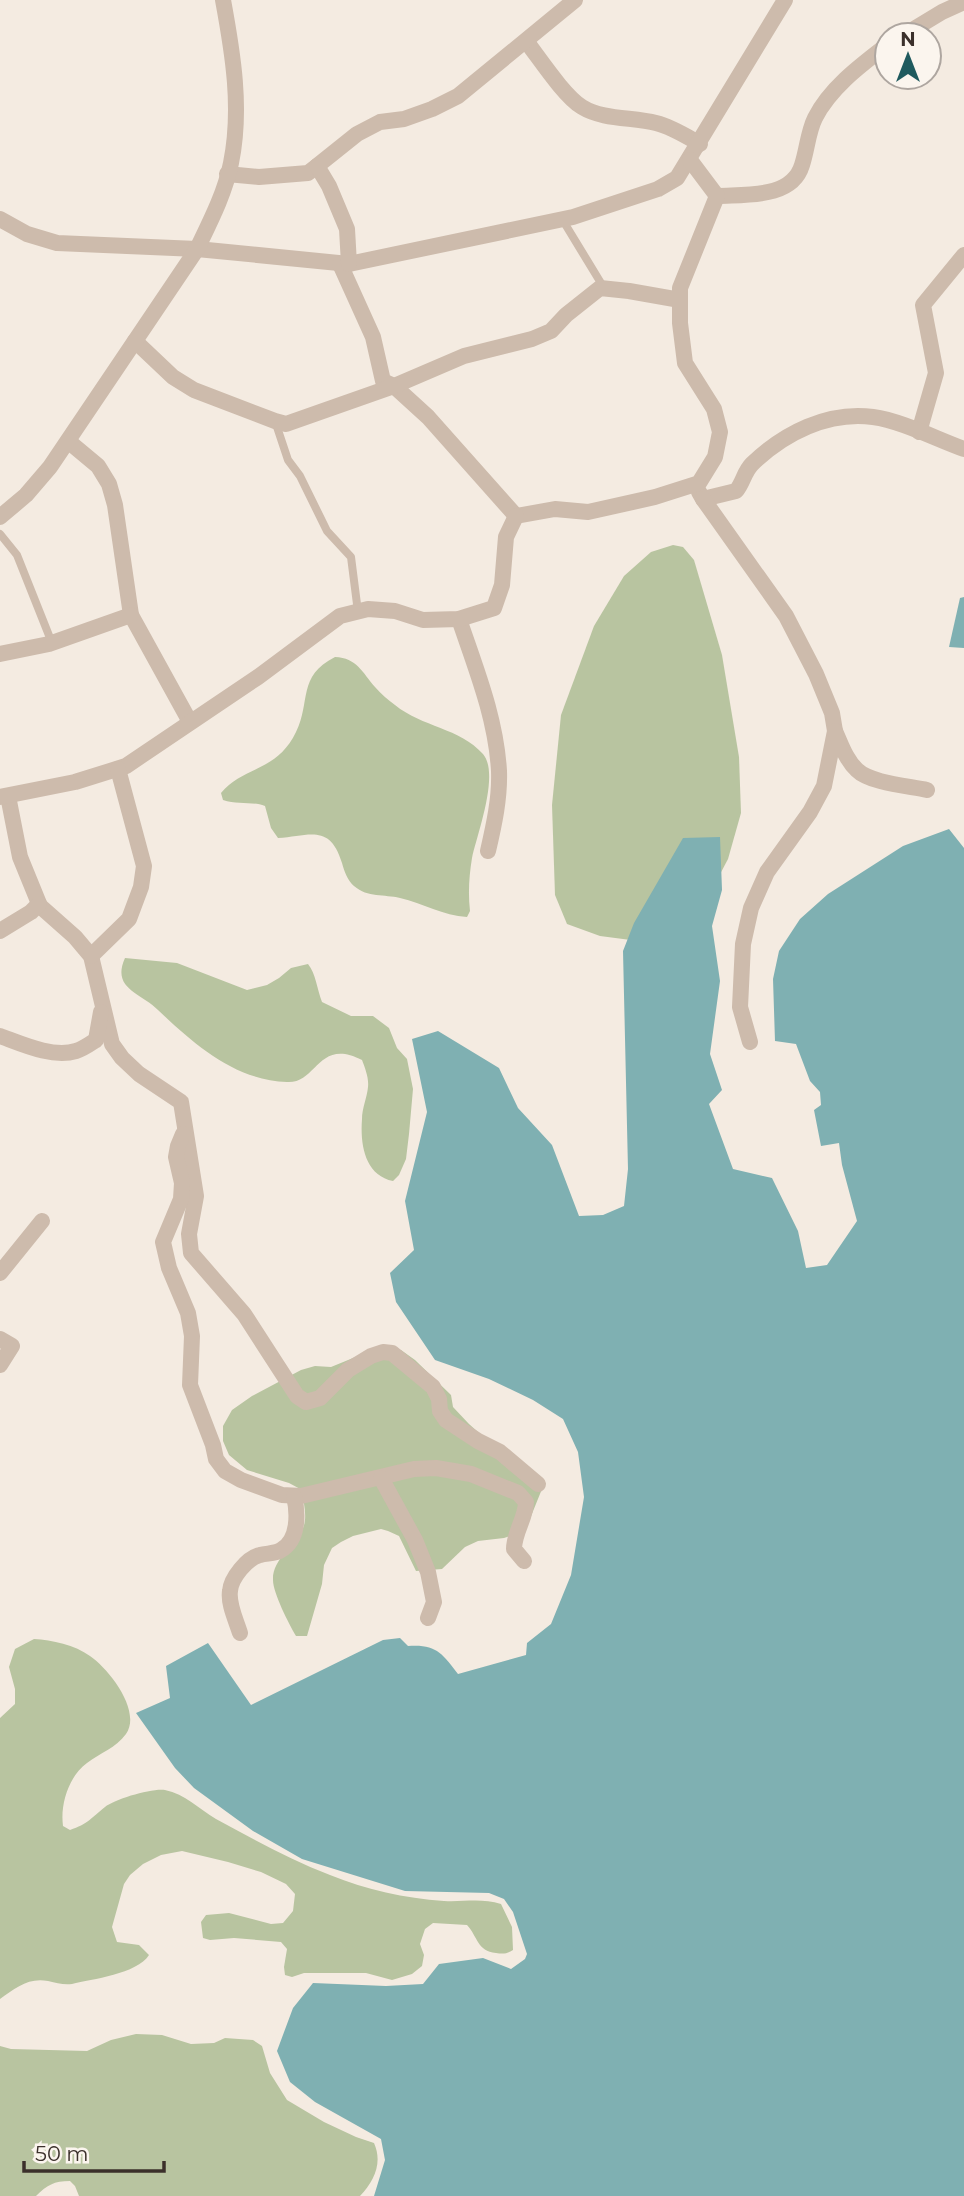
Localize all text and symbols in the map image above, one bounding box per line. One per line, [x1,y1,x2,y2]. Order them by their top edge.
north arrow [873,21,943,91]
text: N [900,28,916,51]
scale bar [24,2130,164,2174]
text: 50 m [35,2141,89,2166]

